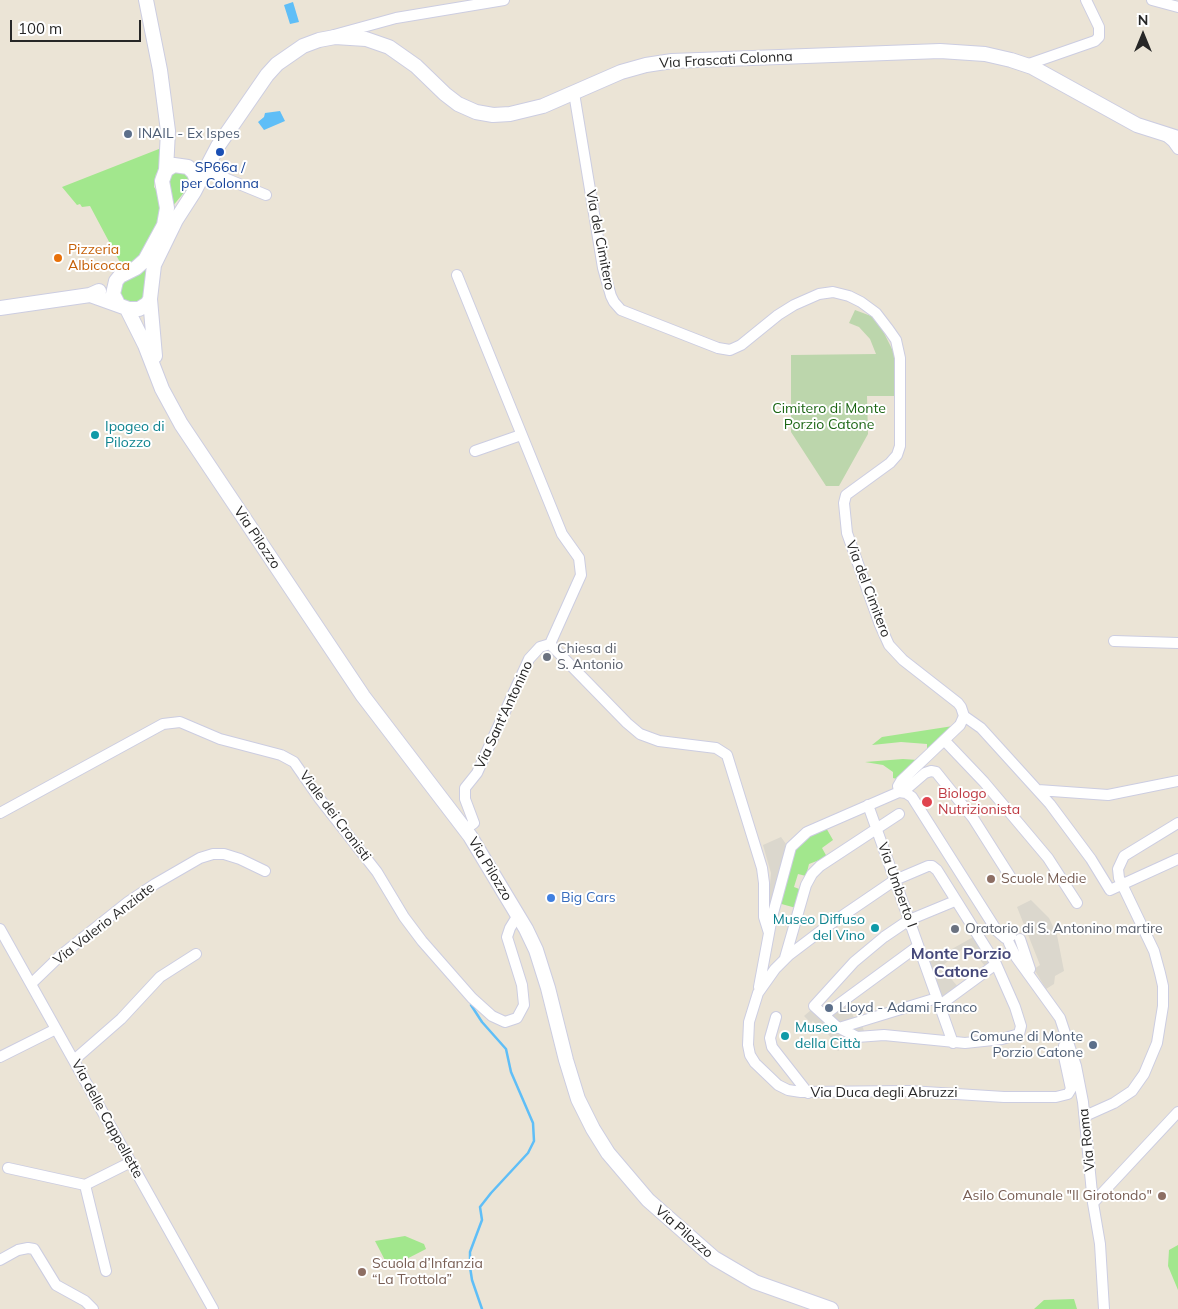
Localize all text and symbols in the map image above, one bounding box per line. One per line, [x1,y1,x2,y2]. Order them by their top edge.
scale bar [12,10,144,42]
north arrow [1118,10,1168,60]
text: N [1138,11,1148,29]
text: 100 m [18,19,62,38]
street label: Via Frascati Colonna [659,48,793,72]
place label: INAIL - Ex Ispes [138,126,240,142]
marker: INAIL - Ex Ispes [122,128,134,140]
marker: SP66a / per Colonna [214,146,226,158]
place label: SP66a / per Colonna [181,160,259,192]
street label: Via del Cimitero [582,188,618,292]
place label: Pizzeria Albicocca [68,242,130,274]
marker: Pizzeria Albicocca [52,252,64,264]
park label: Cimitero di Monte Porzio Catone [772,401,886,434]
place label: Ipogeo di Pilozzo [105,419,164,452]
marker: Ipogeo di Pilozzo [89,429,101,441]
street label: Via Pilozzo [230,504,284,572]
street label: Via del Cimitero [842,538,894,640]
place label: Chiesa di S. Antonio [557,641,623,674]
marker: Chiesa di S. Antonio [541,651,553,663]
street label: Via Sant'Antonino [472,658,536,772]
street label: Viale dei Cronisti [296,768,374,864]
place label: Biologo Nutrizionista [938,786,1020,819]
marker: Biologo Nutrizionista [920,795,934,809]
street label: Via Pilozzo [464,834,516,904]
street label: Via Umberto I [874,840,920,930]
place label: Scuole Medie [1001,871,1086,887]
marker: Scuole Medie [985,873,997,885]
street label: Via Valerio Anziate [50,879,158,969]
place label: Big Cars [561,890,616,906]
marker: Big Cars [545,892,557,904]
place label: Museo Diffuso del Vino [773,912,865,944]
place label: Oratorio di S. Antonino martire [965,921,1163,937]
marker: Museo Diffuso del Vino [869,922,881,934]
marker: Oratorio di S. Antonino martire [949,923,961,935]
district label: Monte Porzio Catone [911,944,1011,982]
place label: Lloyd - Adami Franco [839,1000,977,1016]
marker: Lloyd - Adami Franco [823,1002,835,1014]
place label: Museo della Città [795,1020,861,1052]
place label: Comune di Monte Porzio Catone [970,1029,1083,1062]
marker: Museo della Città [779,1030,791,1042]
marker: Comune di Monte Porzio Catone [1087,1039,1099,1051]
street label: Via delle Cappellette [67,1057,147,1181]
street label: Via Duca degli Abruzzi [810,1085,958,1101]
street label: Via Roma [1075,1108,1099,1172]
place label: Asilo Comunale "Il Girotondo" [962,1188,1152,1204]
marker: Asilo Comunale "Il Girotondo" [1156,1190,1168,1202]
street label: Via Pilozzo [652,1202,716,1262]
place label: Scuola d’Infanzia “La Trottola” [372,1256,483,1288]
marker: Scuola d’Infanzia “La Trottola” [356,1266,368,1278]

